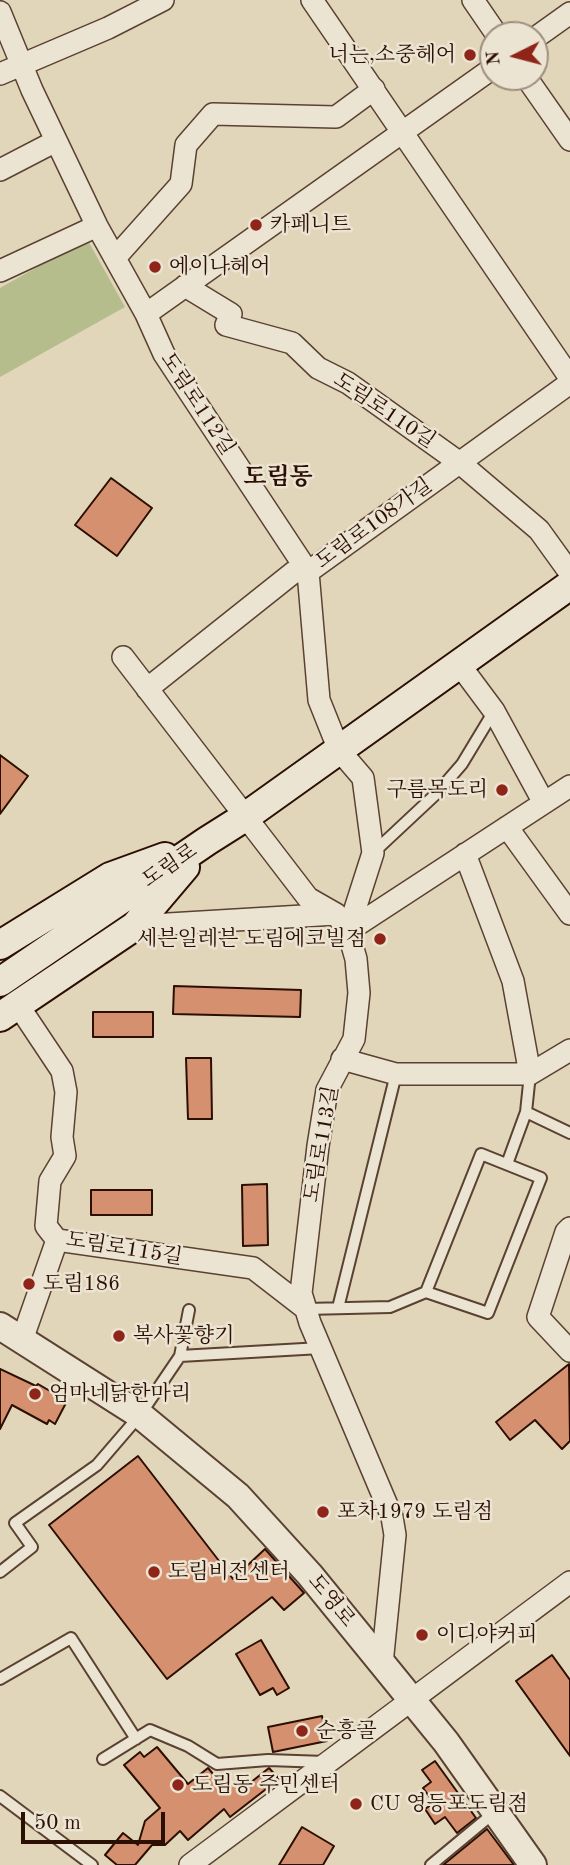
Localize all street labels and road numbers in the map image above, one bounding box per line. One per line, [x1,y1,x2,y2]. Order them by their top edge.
street label: 도림로112길 [154,348,240,460]
street label: 도림로110길 [328,368,440,454]
street label: 도림로108가길 [311,473,437,575]
street label: 도림로 [138,839,202,893]
street label: 도림로113길 [299,1084,345,1204]
street label: 도림로115길 [64,1227,184,1271]
street label: 도영로 [302,1569,360,1633]

